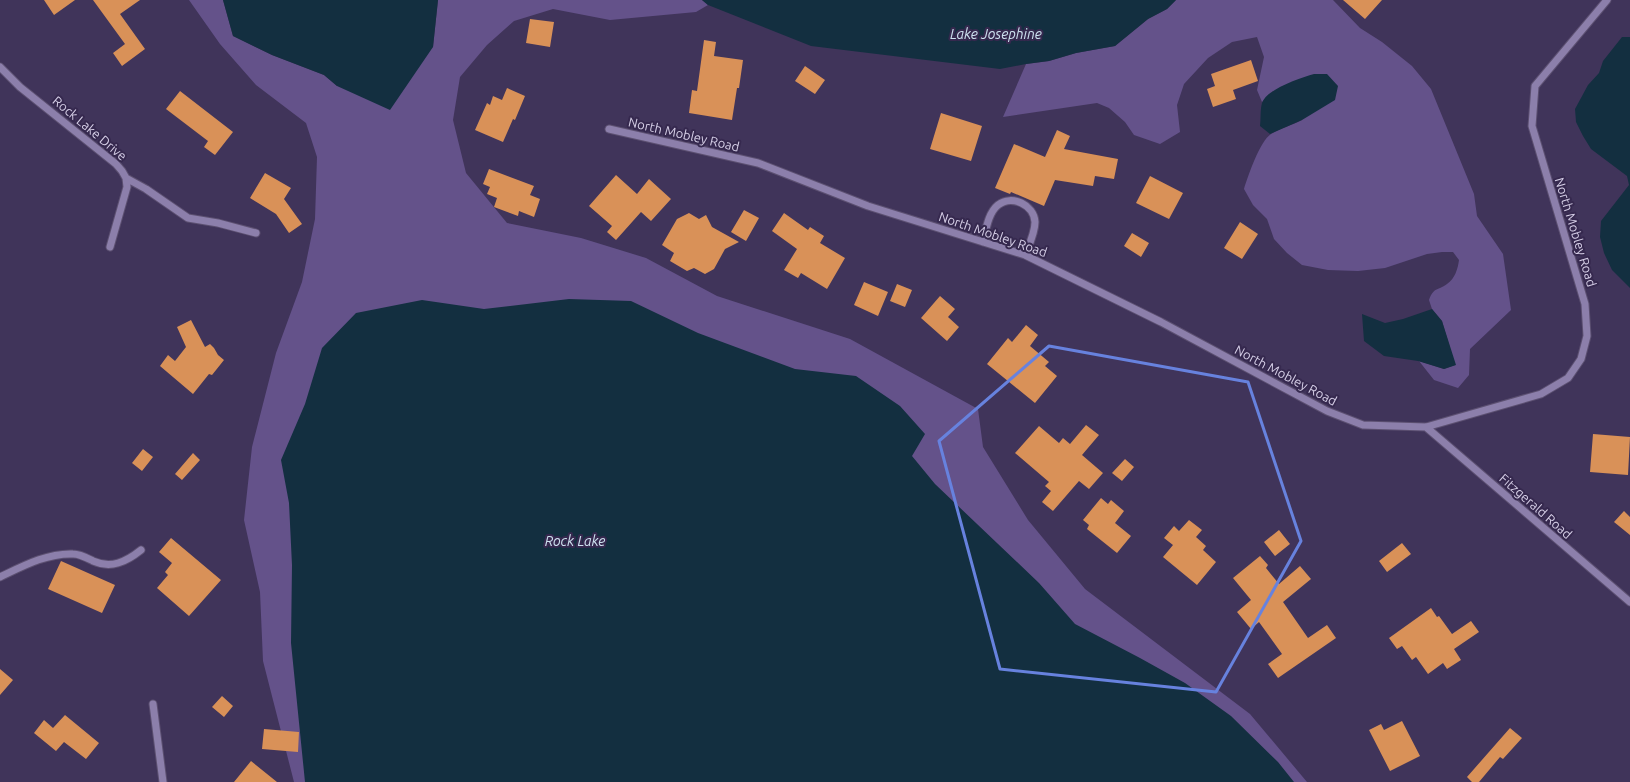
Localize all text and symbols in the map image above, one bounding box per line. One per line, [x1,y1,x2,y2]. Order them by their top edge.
water label: Lake Josephine [950,26,1042,42]
street label: Rock Lake Drive [50,93,130,163]
street label: North Mobley Road [627,114,741,154]
street label: North Mobley Road [1553,176,1599,288]
street label: North Mobley Road [937,209,1049,259]
street label: North Mobley Road [1233,342,1339,408]
street label: Fitzgerald Road [1497,471,1575,541]
water label: Rock Lake [545,533,605,549]

